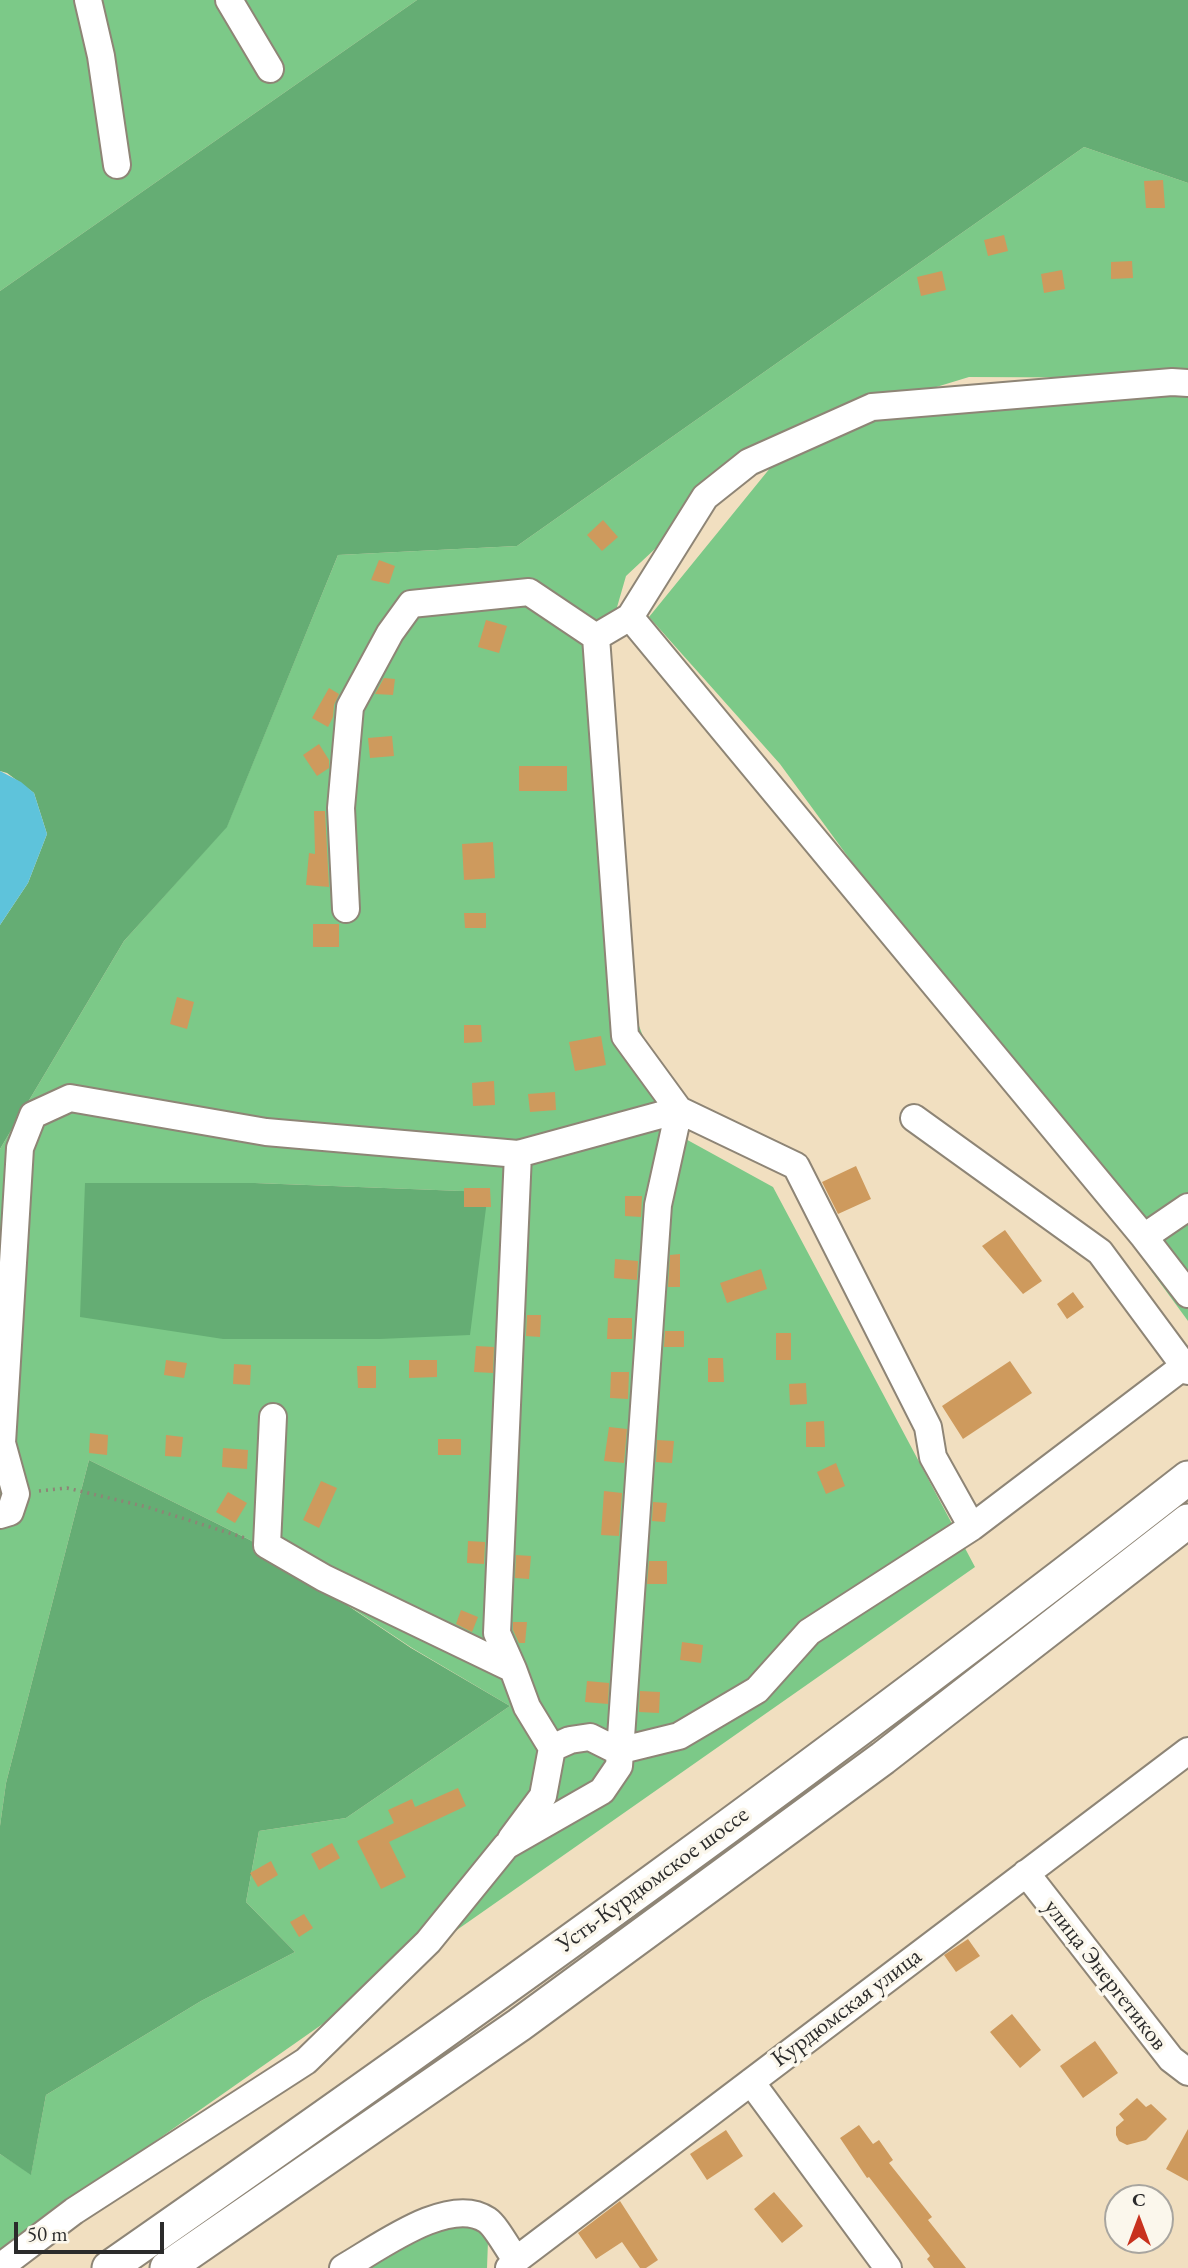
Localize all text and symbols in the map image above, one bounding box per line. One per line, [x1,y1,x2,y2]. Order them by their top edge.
street label: Усть-Курдюмское шоссе [551,1801,755,1959]
street label: улица Энергетиков [1037,1894,1173,2056]
street label: Курдюмская улица [766,1942,928,2074]
north arrow [1104,2184,1174,2254]
text: С [1132,2187,1146,2212]
scale bar [18,2208,168,2252]
text: 50 m [27,2220,68,2247]

